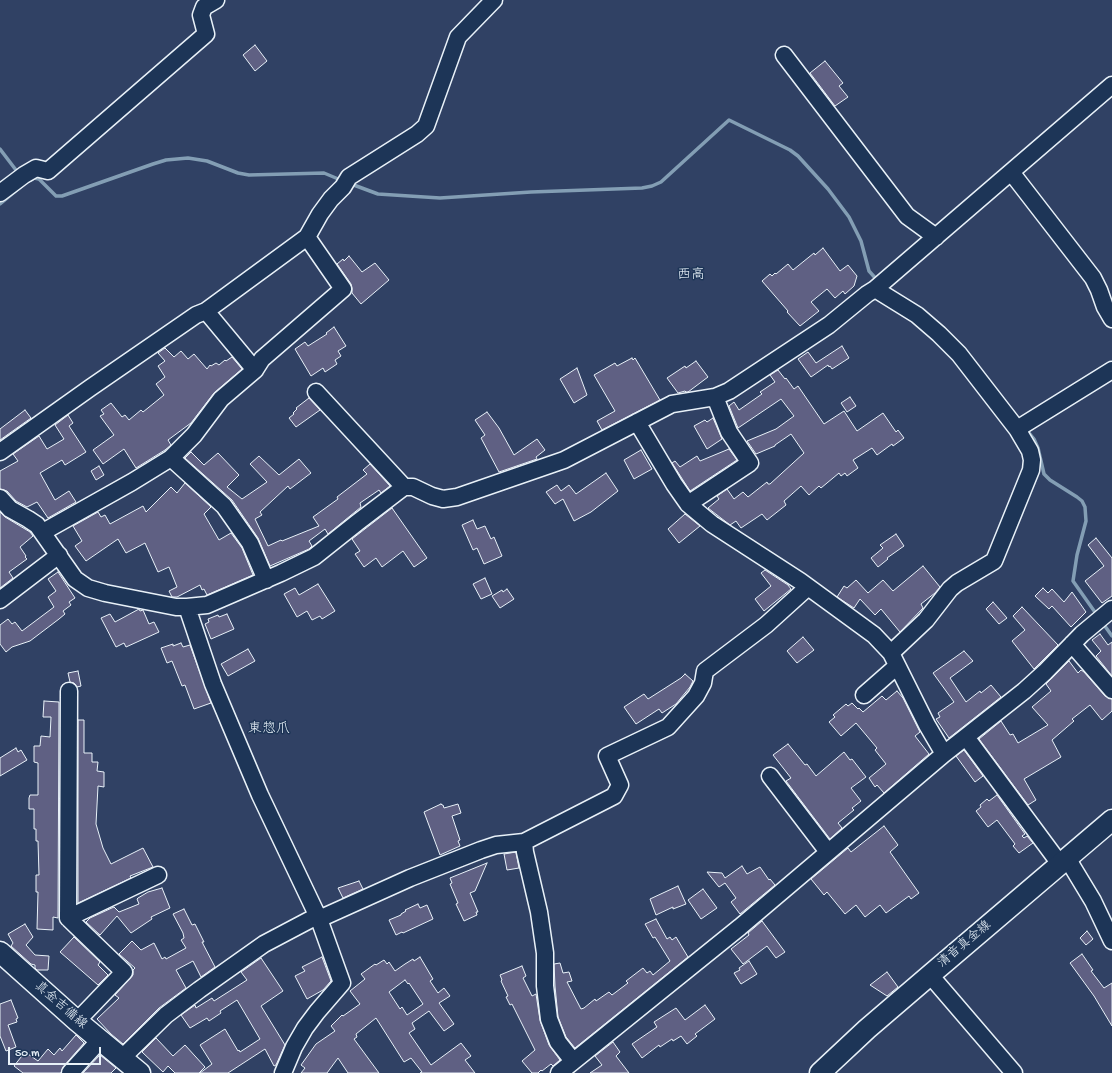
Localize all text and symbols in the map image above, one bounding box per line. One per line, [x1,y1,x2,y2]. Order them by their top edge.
district label: 西高 [677,268,705,284]
district label: 東惣爪 [248,722,290,738]
street label: 清音真金線 [935,918,995,972]
street label: 真金吉備線 [30,979,90,1033]
scale bar [10,1039,103,1065]
text: 50 m [15,1047,40,1061]

